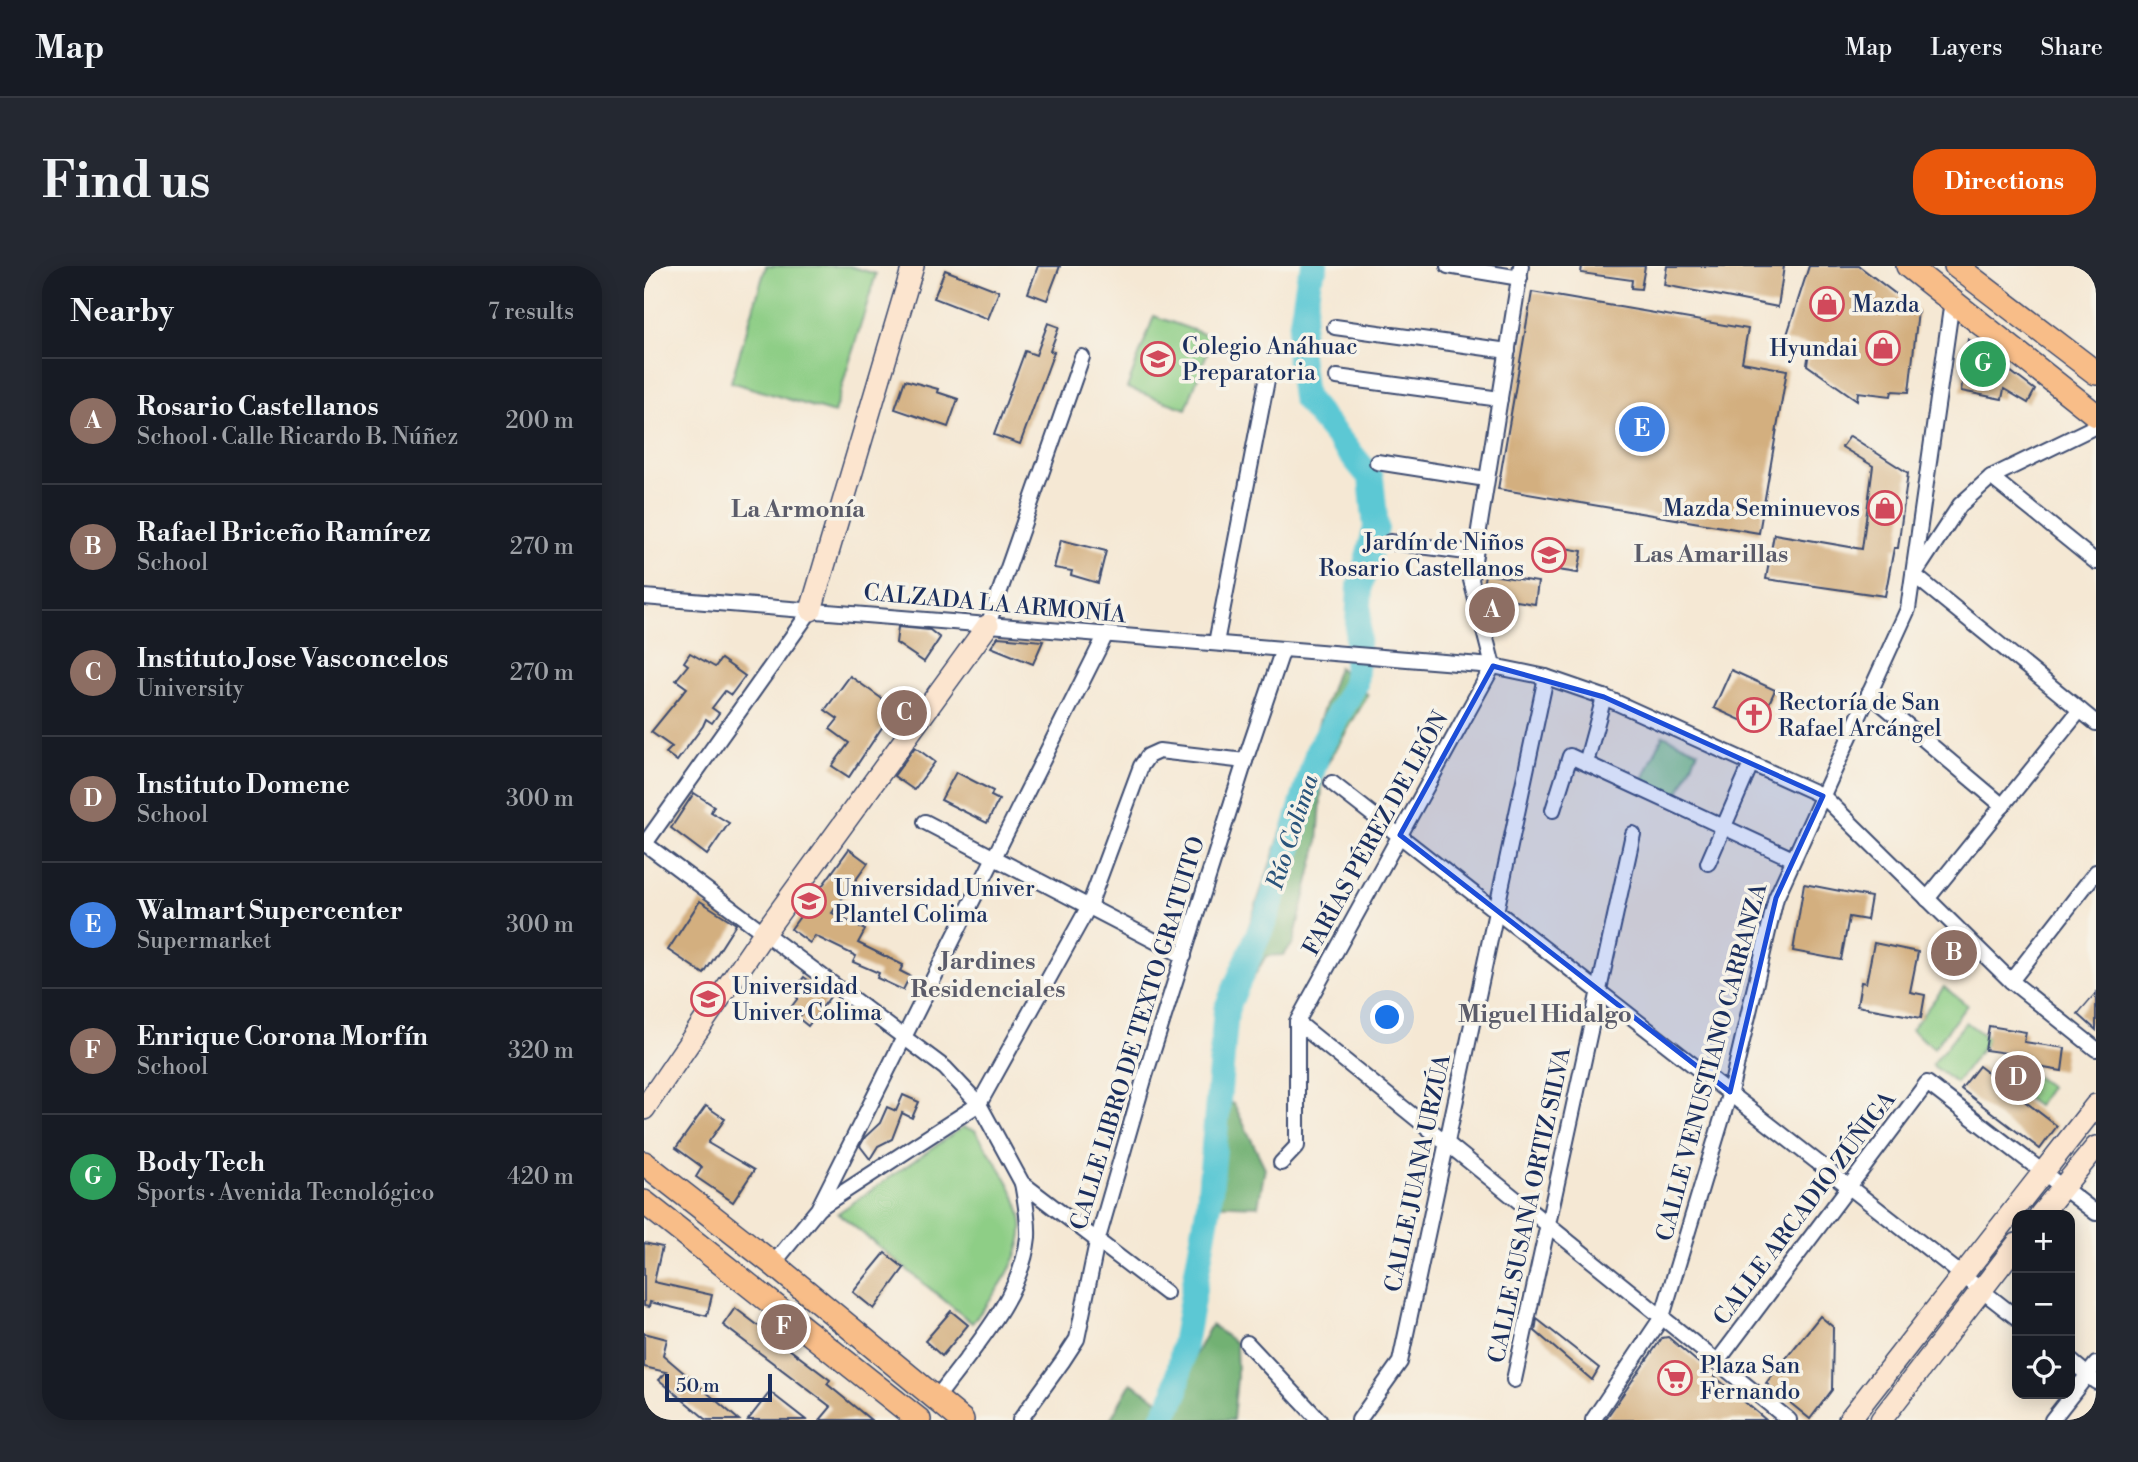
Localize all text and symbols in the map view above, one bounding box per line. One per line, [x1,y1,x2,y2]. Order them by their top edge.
text: Map [35,28,104,69]
text: Map [1845,33,1892,63]
text: Layers [1930,33,2002,63]
text: Share [2040,33,2103,63]
button: Directions [1913,149,2096,215]
text: Find us [42,152,211,213]
shop icon: Mazda [1808,285,1846,323]
place label: Mazda [1852,291,1920,319]
text: Nearby [70,293,174,331]
text: 7 results [488,298,574,326]
shop icon: Hyundai [1864,329,1902,367]
place label: Colegio Anáhuac Preparatoria [1182,333,1358,387]
place label: Hyundai [1770,335,1858,363]
pin: G [1960,338,2006,390]
school or university icon: Colegio Anáhuac Preparatoria [1139,340,1177,378]
text: Rosario Castellanos [137,391,379,423]
pin: E [1619,403,1665,455]
text: A [85,407,101,435]
text: 200 m [506,407,574,435]
text: School · Calle Ricardo B. Núñez [137,423,458,451]
shop icon: Mazda Seminuevos [1866,489,1904,527]
district label: La Armonía [731,495,866,525]
place label: Mazda Seminuevos [1663,495,1860,523]
text: Rafael Briceño Ramírez [137,517,430,549]
place label: Jardín de Niños Rosario Castellanos [1319,529,1524,583]
text: B [84,533,102,561]
text: 270 m [510,533,574,561]
school or university icon: Jardín de Niños Rosario Castellanos [1530,536,1568,574]
district label: Las Amarillas [1634,540,1788,570]
text: School [137,549,208,577]
street label: CALZADA LA ARMONÍA [862,577,1129,630]
pin: A [1469,584,1515,636]
text: Instituto Jose Vasconcelos [137,643,449,675]
text: C [85,659,101,687]
text: 270 m [510,659,574,687]
text: University [137,675,244,703]
pin: C [881,687,927,739]
place label: Rectoría de San Rafael Arcángel [1778,689,1942,743]
church icon: Rectoría de San Rafael Arcángel [1735,696,1773,734]
street label: FARÍAS PÉREZ DE LEÓN [1294,705,1455,960]
text: Instituto Domene [137,769,350,801]
water label: Río Colima [1260,770,1326,895]
text: D [84,785,102,813]
text: 300 m [506,785,574,813]
text: School [137,801,208,829]
street label: CALLE LIBRO DE TEXTO GRATUITO [1065,833,1211,1233]
place label: Universidad Univer Plantel Colima [834,875,1035,929]
street label: CALLE VENUSTIANO CARRANZA [1651,879,1774,1244]
school or university icon: Universidad Univer Plantel Colima [790,882,828,920]
text: Walmart Supercenter [137,895,403,927]
text: E [85,911,101,939]
text: 300 m [506,911,574,939]
text: Supermarket [137,927,272,955]
pin: B [1931,927,1977,979]
district label: Jardines Residenciales [910,947,1066,1005]
place label: Universidad Univer Colima [732,973,882,1027]
school or university icon: Universidad Univer Colima [689,980,727,1018]
your location [1370,1000,1404,1034]
district label: Miguel Hidalgo [1458,1000,1632,1030]
text: Enrique Corona Morfín [137,1021,428,1053]
text: F [85,1037,101,1065]
text: 320 m [508,1037,574,1065]
street label: CALLE SUSANA ORTIZ SILVA [1483,1043,1577,1366]
street label: CALLE JUANA URZÚA [1376,1050,1457,1295]
pin: D [1995,1052,2041,1104]
text: School [137,1053,208,1081]
street label: CALLE ARCADIO ZÚÑIGA [1705,1083,1903,1331]
text: Body Tech [137,1147,265,1179]
text: G [84,1163,102,1191]
text: 420 m [507,1163,574,1191]
text: Sports · Avenida Tecnológico [137,1179,434,1207]
map controls [2012,1210,2075,1399]
button: + [2012,1210,2075,1273]
button: − [2012,1273,2075,1336]
pin: F [761,1301,807,1353]
button: locate [2012,1336,2075,1399]
place label: Plaza San Fernando [1700,1352,1801,1406]
supermarket icon: Plaza San Fernando [1656,1359,1694,1397]
scale bar [665,1371,772,1403]
text: 50 m [676,1374,720,1398]

